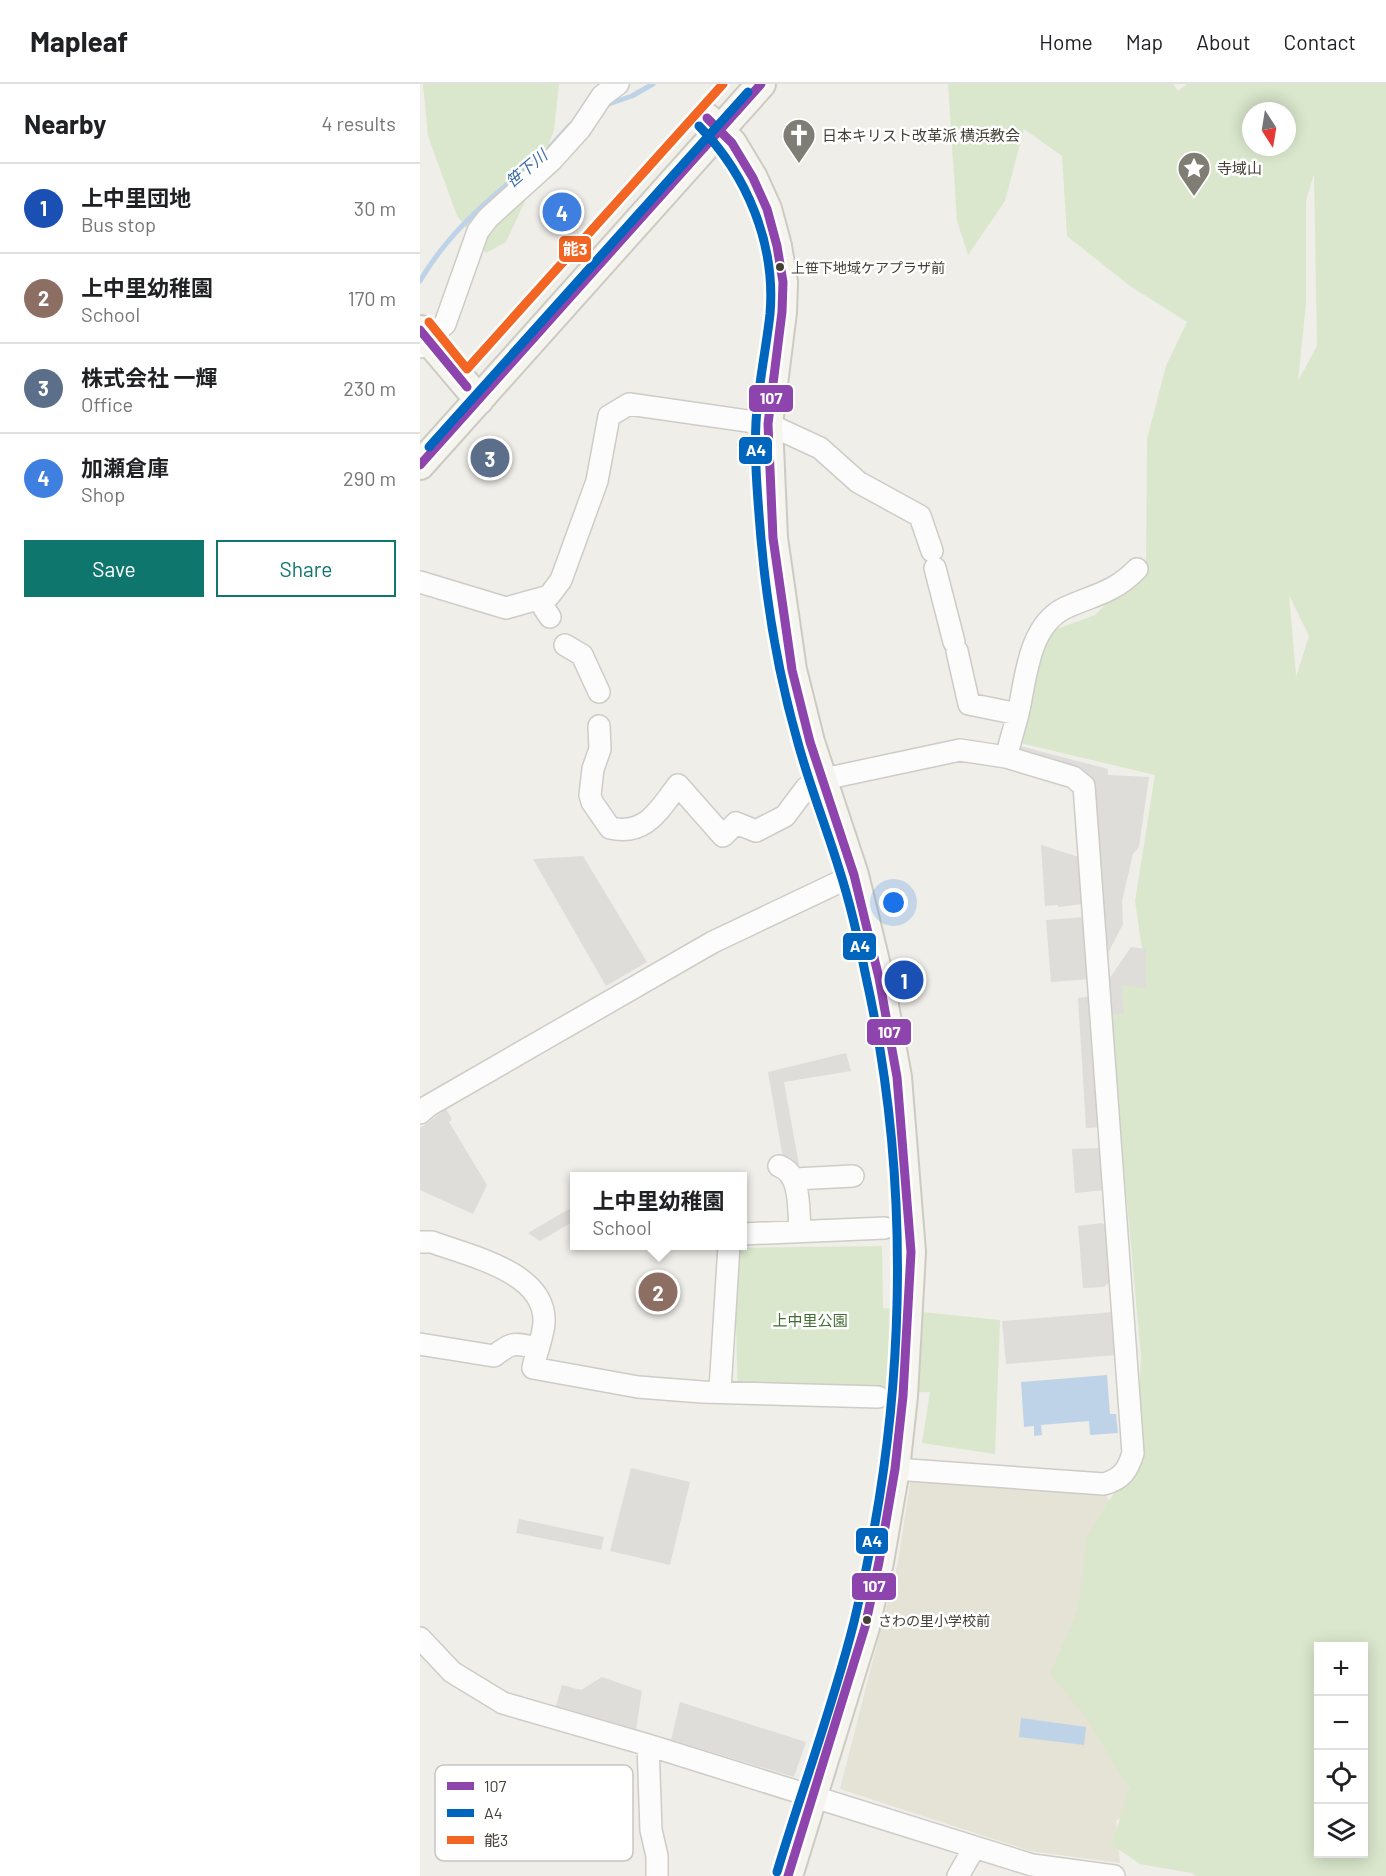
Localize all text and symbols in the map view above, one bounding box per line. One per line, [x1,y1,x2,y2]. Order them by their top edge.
text: Mapleaf [30,24,128,58]
text: Home [1039,29,1093,54]
text: Map [1126,29,1163,54]
text: About [1196,29,1251,54]
text: Contact [1284,29,1356,54]
north arrow [1242,102,1296,156]
text: Nearby [24,108,106,139]
text: 4 results [321,111,396,135]
church icon: 日本キリスト改革派 横浜教会 [781,117,817,164]
place label: 日本キリスト改革派 横浜教会 [822,126,1020,144]
water label: 笹下川 [502,144,552,191]
place icon: 寺域山 [1176,150,1212,197]
place label: 寺域山 [1217,159,1262,177]
text: 上中里団地 [81,184,191,210]
pin: 4 [542,190,582,234]
text: 1 [40,196,47,220]
text: 30 m [354,196,396,220]
text: Bus stop [81,212,156,236]
line badge: 能3 [558,235,592,263]
text: 能3 [563,239,587,258]
place label: 上笹下地域ケアプラザ前 [791,259,945,276]
marker: 上笹下地域ケアプラザ前 [774,261,786,273]
text: 上中里幼稚園 [81,274,213,300]
text: 2 [38,286,49,310]
text: 170 m [348,286,396,310]
text: School [81,302,140,326]
text: 株式会社 一輝 [81,364,217,390]
text: 3 [38,376,49,400]
text: 230 m [343,376,396,400]
line badge: 107 [748,384,794,413]
text: 107 [760,388,782,407]
text: Office [81,392,133,416]
pin: 3 [470,436,510,481]
line badge: A4 [738,436,773,465]
text: A4 [746,440,766,459]
text: 加瀬倉庫 [81,454,169,480]
text: 4 [37,466,50,490]
text: 290 m [343,466,396,490]
text: Shop [81,482,125,506]
button: Save [24,540,204,597]
button: Share [216,540,396,597]
your location [879,888,908,917]
line badge: A4 [842,932,877,961]
text: A4 [850,936,870,955]
pin: 1 [884,958,924,1002]
line badge: 107 [866,1018,912,1046]
text: 107 [878,1022,900,1041]
popup [570,1172,747,1250]
text: 上中里幼稚園 [592,1187,725,1213]
text: School [592,1215,652,1239]
pin: 2 [638,1270,678,1314]
park label: 上中里公園 [772,1311,848,1329]
line badge: A4 [855,1527,889,1555]
text: A4 [862,1531,882,1550]
line badge: 107 [851,1572,897,1601]
text: 107 [863,1576,885,1595]
place label: さわの里小学校前 [878,1612,990,1629]
marker: さわの里小学校前 [861,1614,873,1626]
map controls [1314,1642,1368,1858]
button: + [1314,1642,1368,1696]
button: − [1314,1696,1368,1750]
button: locate [1314,1750,1368,1804]
legend [435,1765,633,1861]
text: 107 [484,1776,507,1795]
text: A4 [484,1803,503,1822]
button: layers [1314,1804,1368,1858]
text: 能3 [484,1830,508,1849]

